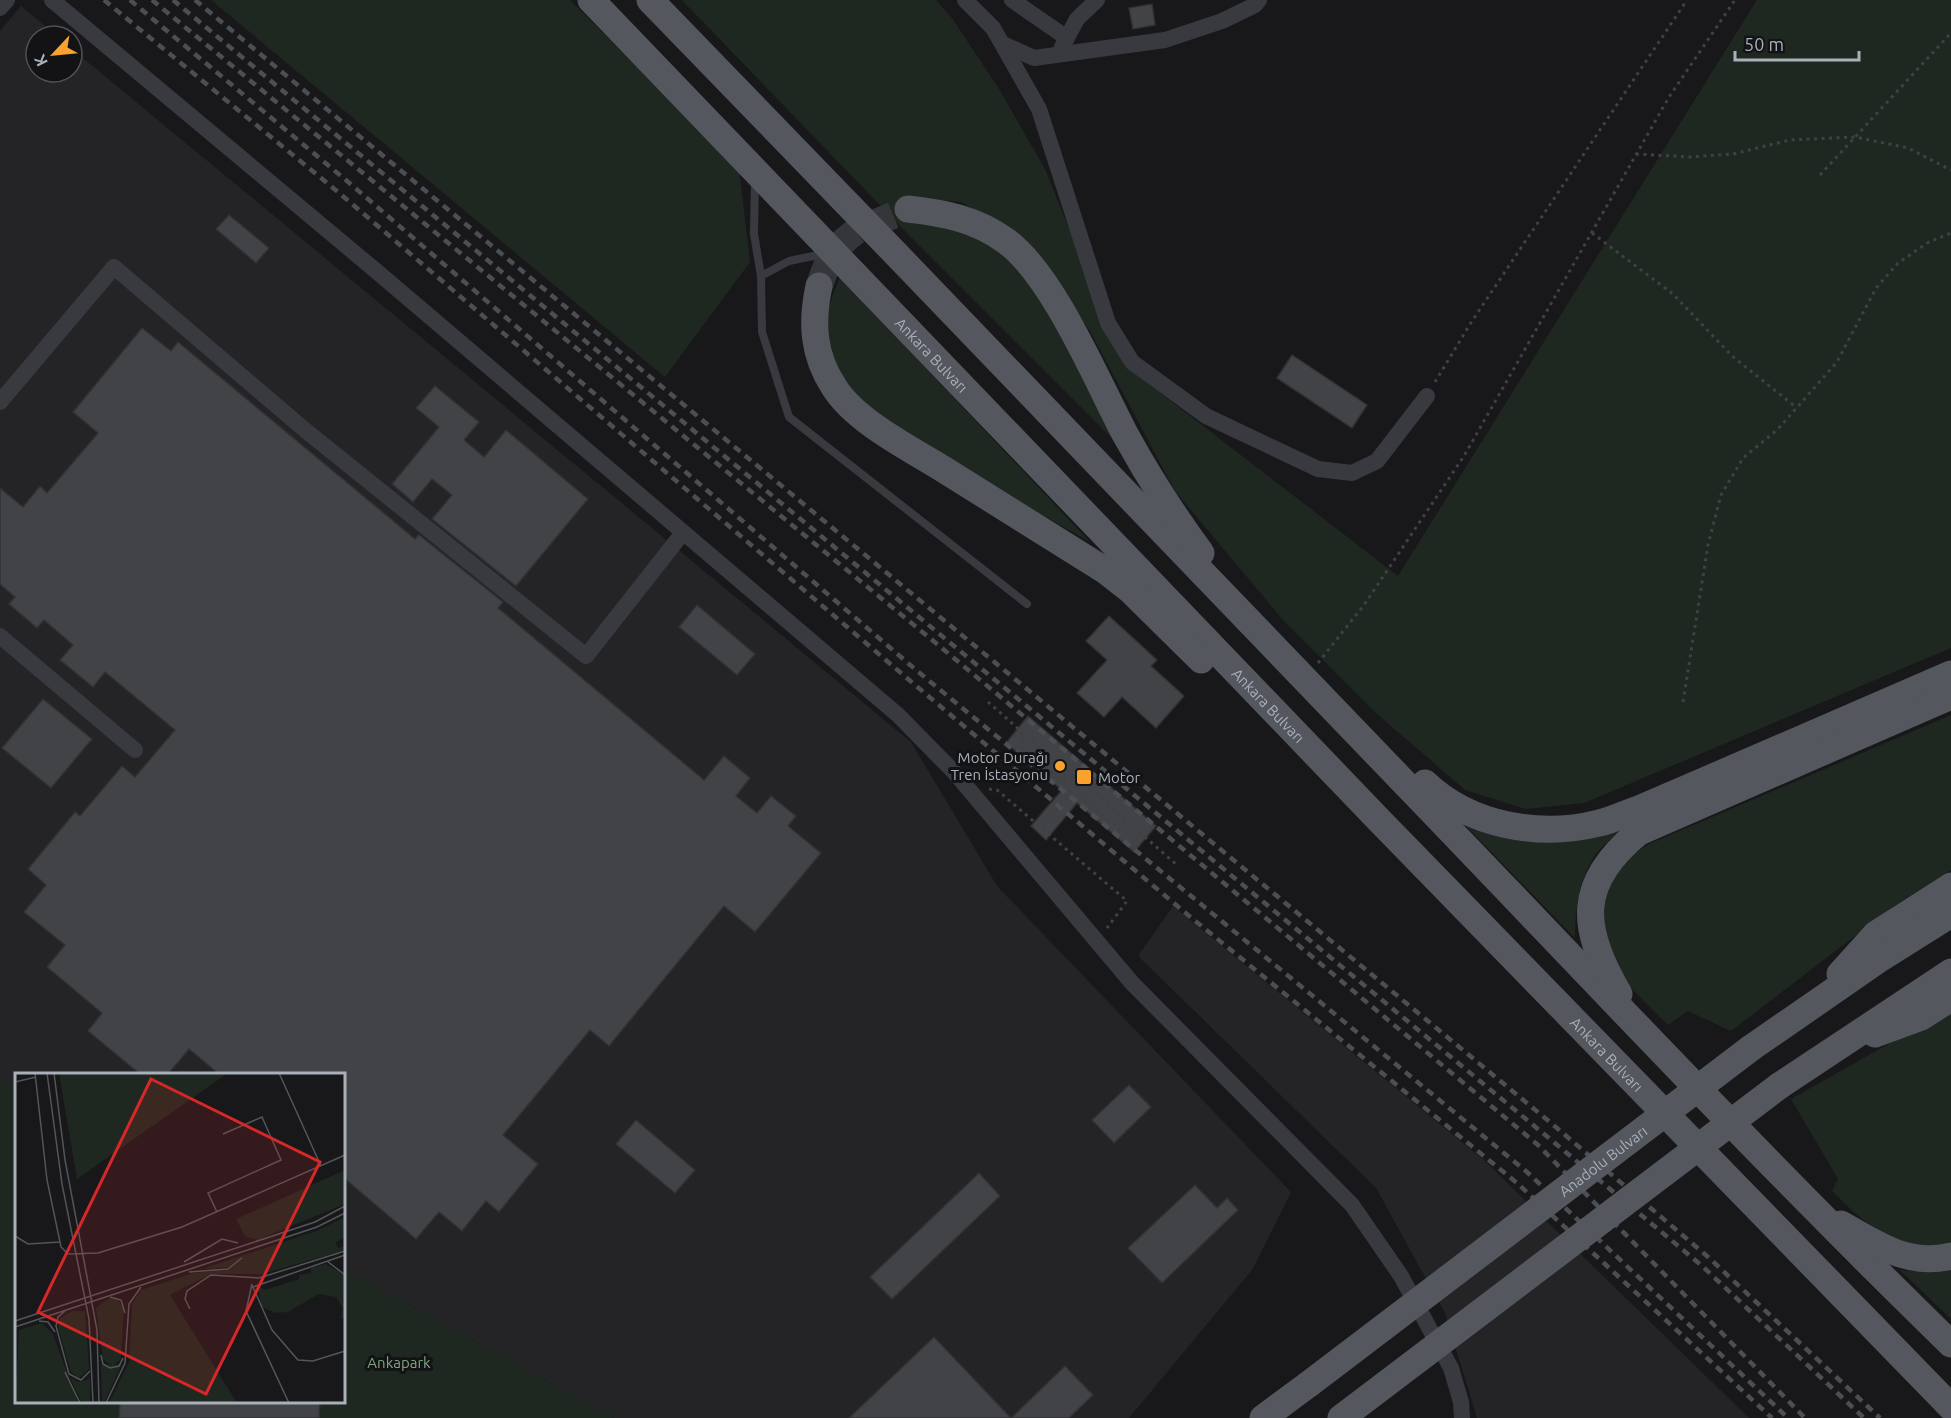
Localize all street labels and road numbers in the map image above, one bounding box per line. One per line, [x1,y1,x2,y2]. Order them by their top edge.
street label: Ankara Bulvarı [892,314,972,396]
street label: Ankara Bulvarı [1229,664,1308,746]
street label: Ankara Bulvarı [1567,1013,1647,1095]
street label: Anadolu Bulvarı [1555,1122,1650,1200]

